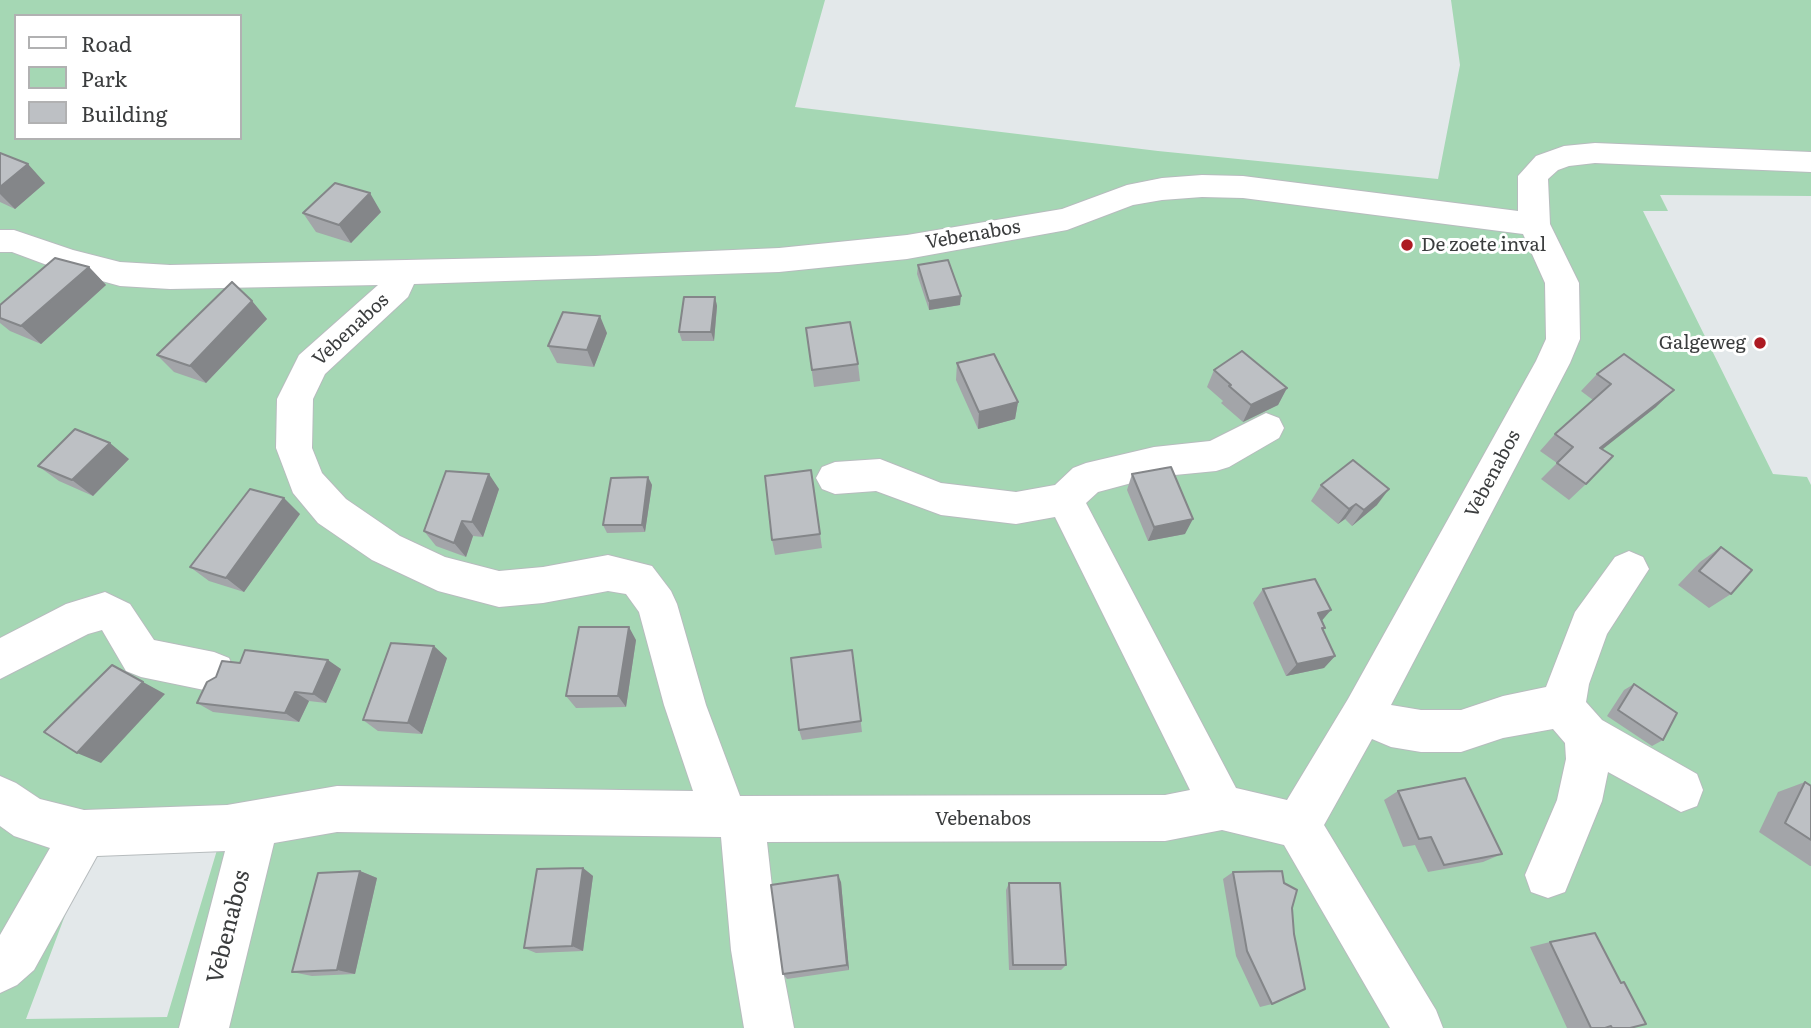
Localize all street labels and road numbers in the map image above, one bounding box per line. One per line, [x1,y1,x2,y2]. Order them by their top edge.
street label: Vebenabos [924,215,1022,255]
street label: Vebenabos [308,289,394,371]
street label: Vebenabos [1460,426,1526,522]
street label: Vebenabos [935,808,1031,830]
street label: Vebenabos [202,867,256,987]

